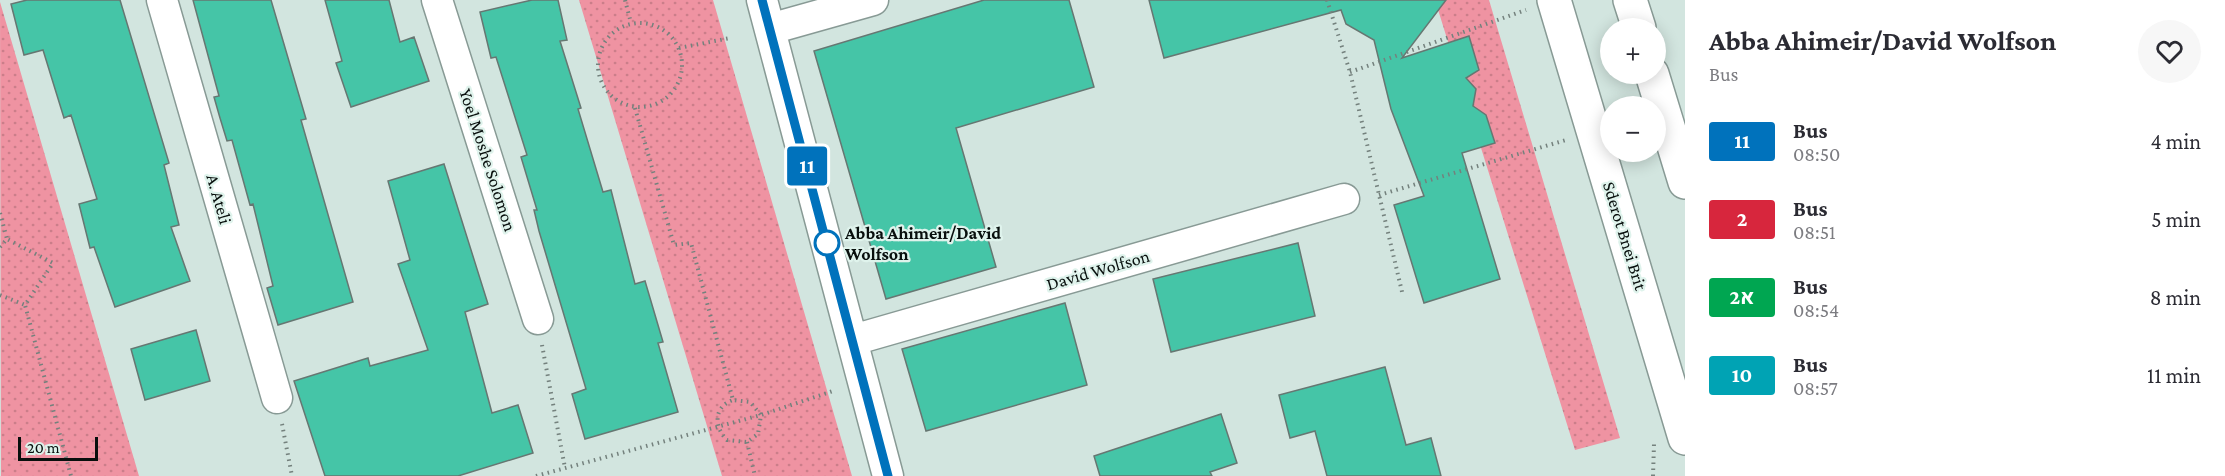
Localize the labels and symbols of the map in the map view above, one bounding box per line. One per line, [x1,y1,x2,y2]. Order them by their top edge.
street label: Yoel Moshe Solomon [455,86,521,234]
line badge: 11 [780,146,834,186]
street label: A. Ateli [202,172,236,227]
street label: Sderot Bnei Brit [1599,179,1651,294]
place label: Abba Ahimeir/David Wolfson [844,223,1001,264]
marker: Abba Ahimeir/David Wolfson [814,230,840,256]
street label: David Wolfson [1044,246,1152,294]
scale bar [18,434,98,462]

